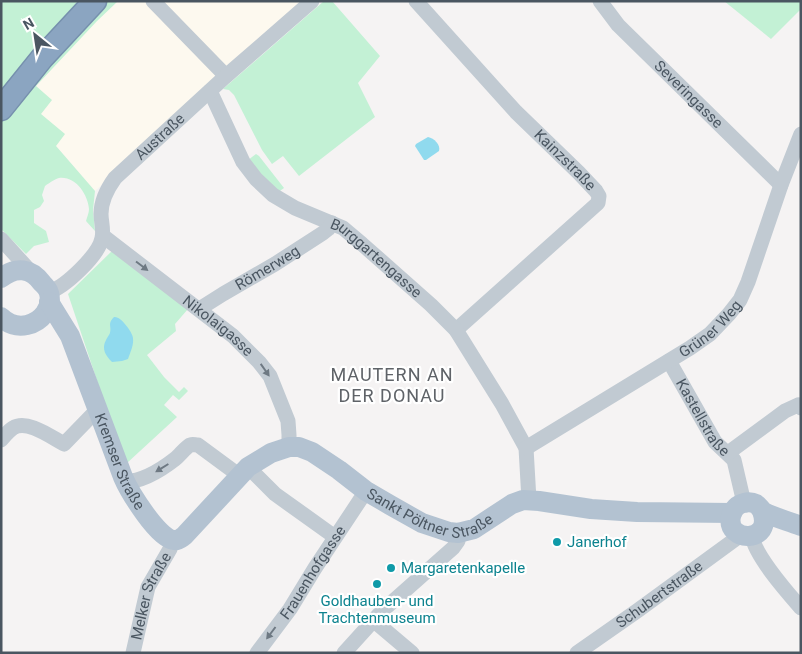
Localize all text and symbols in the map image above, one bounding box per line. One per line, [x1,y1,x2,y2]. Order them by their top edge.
north arrow [10,10,60,60]
text: N [20,14,37,33]
street label: Severingasse [651,57,727,132]
street label: Austraße [132,110,188,164]
street label: Kainzstraße [530,126,600,194]
street label: Burggartengasse [328,215,425,302]
street label: Römerweg [232,242,303,294]
one-way arrow [135,260,148,271]
street label: Nikolaigasse [179,292,257,360]
street label: Grüner Weg [676,297,745,362]
one-way arrow [260,363,270,377]
district label: MAUTERN AN DER DONAU [330,364,454,406]
street label: Kastellstraße [672,376,733,460]
street label: Kremser Straße [91,411,149,513]
one-way arrow [155,463,169,472]
street label: Sankt Pöltner Straße [364,484,496,542]
street label: Frauenhofgasse [276,522,349,623]
place label: Janerhof [567,533,628,551]
marker: Janerhof [551,536,563,548]
street label: Melker Straße [127,549,175,642]
street label: Schubertstraße [613,557,706,632]
place label: Margaretenkapelle [401,559,525,577]
marker: Margaretenkapelle [385,562,397,574]
marker: Goldhauben- und Trachtenmuseum [371,578,383,590]
place label: Goldhauben- und Trachtenmuseum [318,592,436,627]
one-way arrow [266,626,277,639]

